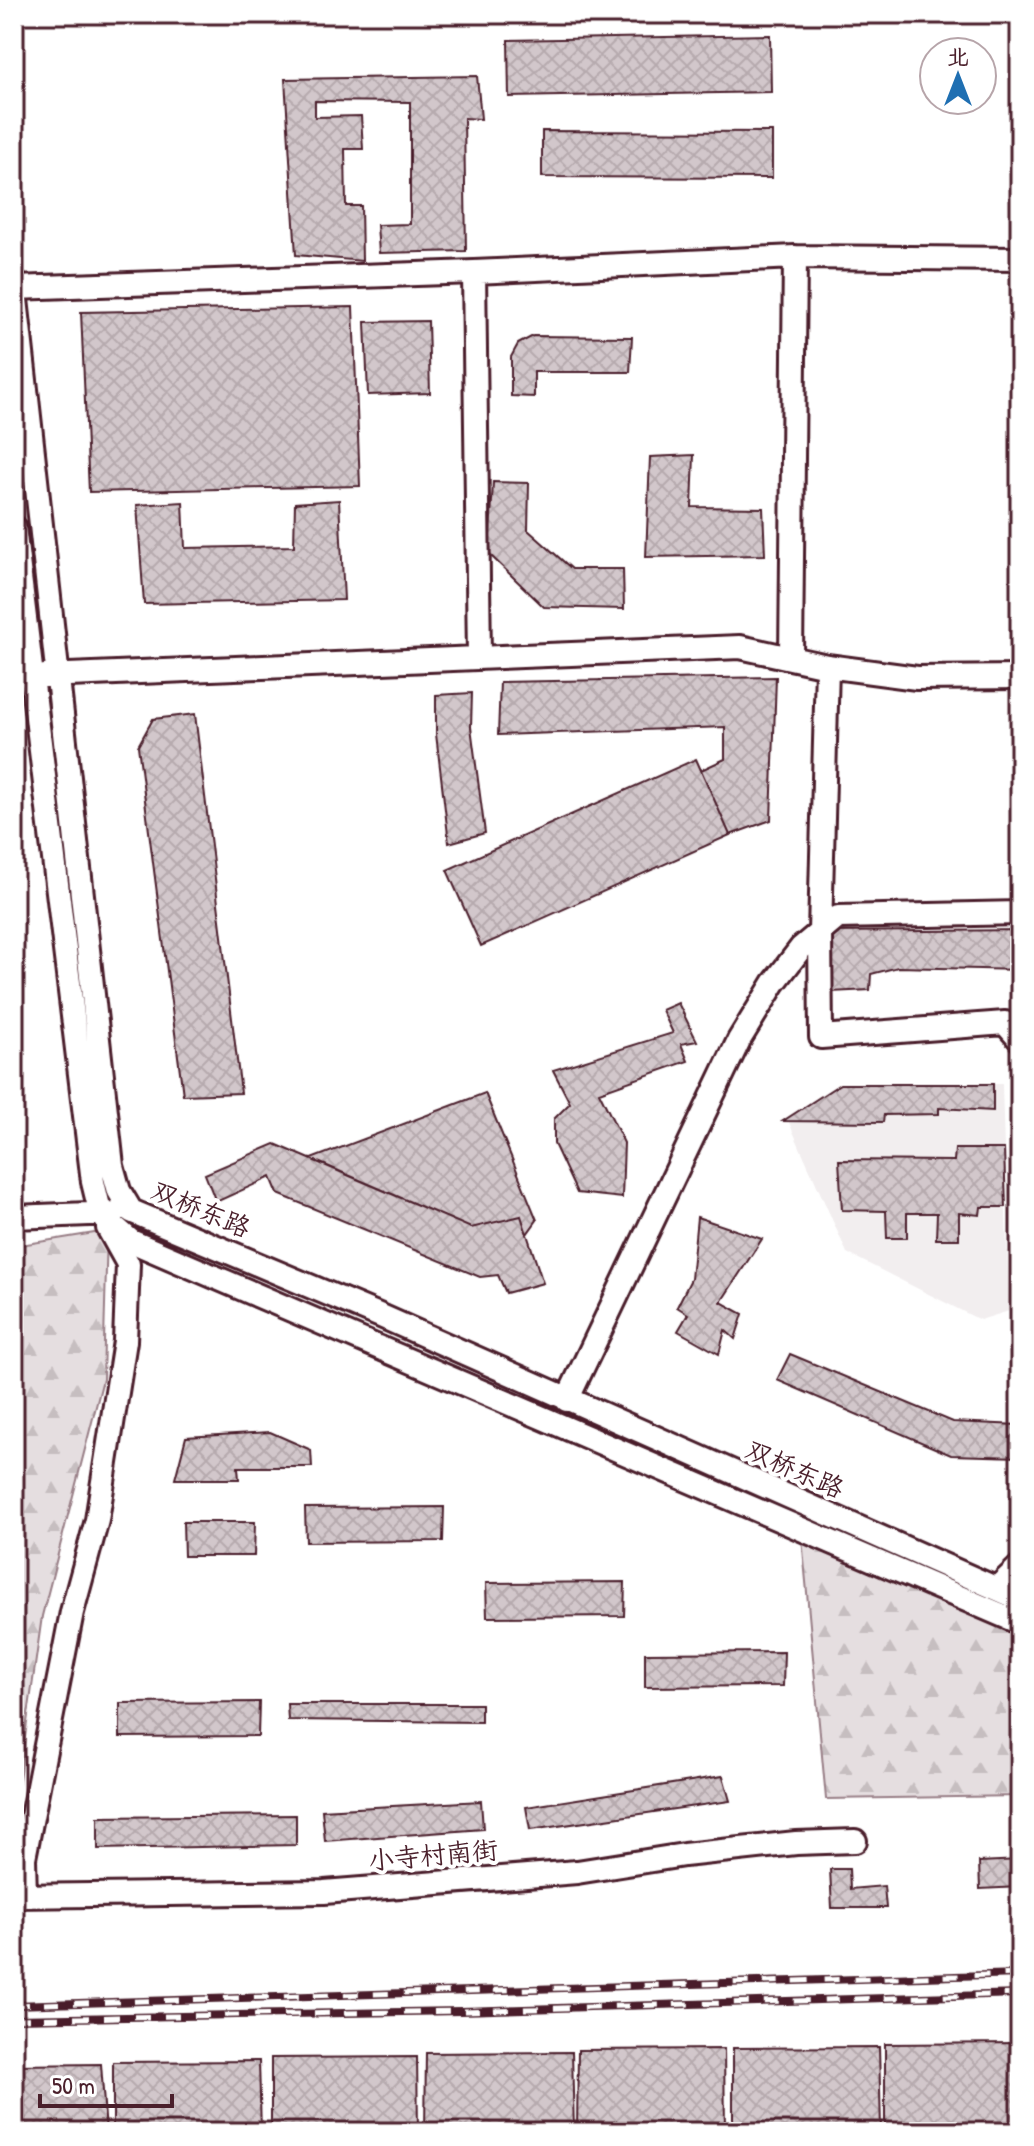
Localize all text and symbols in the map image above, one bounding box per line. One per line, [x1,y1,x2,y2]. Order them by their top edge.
north arrow [918,36,998,116]
text: 北 [947,41,969,71]
street label: 双桥东路 [146,1172,256,1245]
street label: 双桥东路 [741,1431,850,1506]
street label: 小寺村南街 [367,1831,499,1878]
scale bar [40,2058,172,2108]
text: 50 m [52,2069,95,2101]

